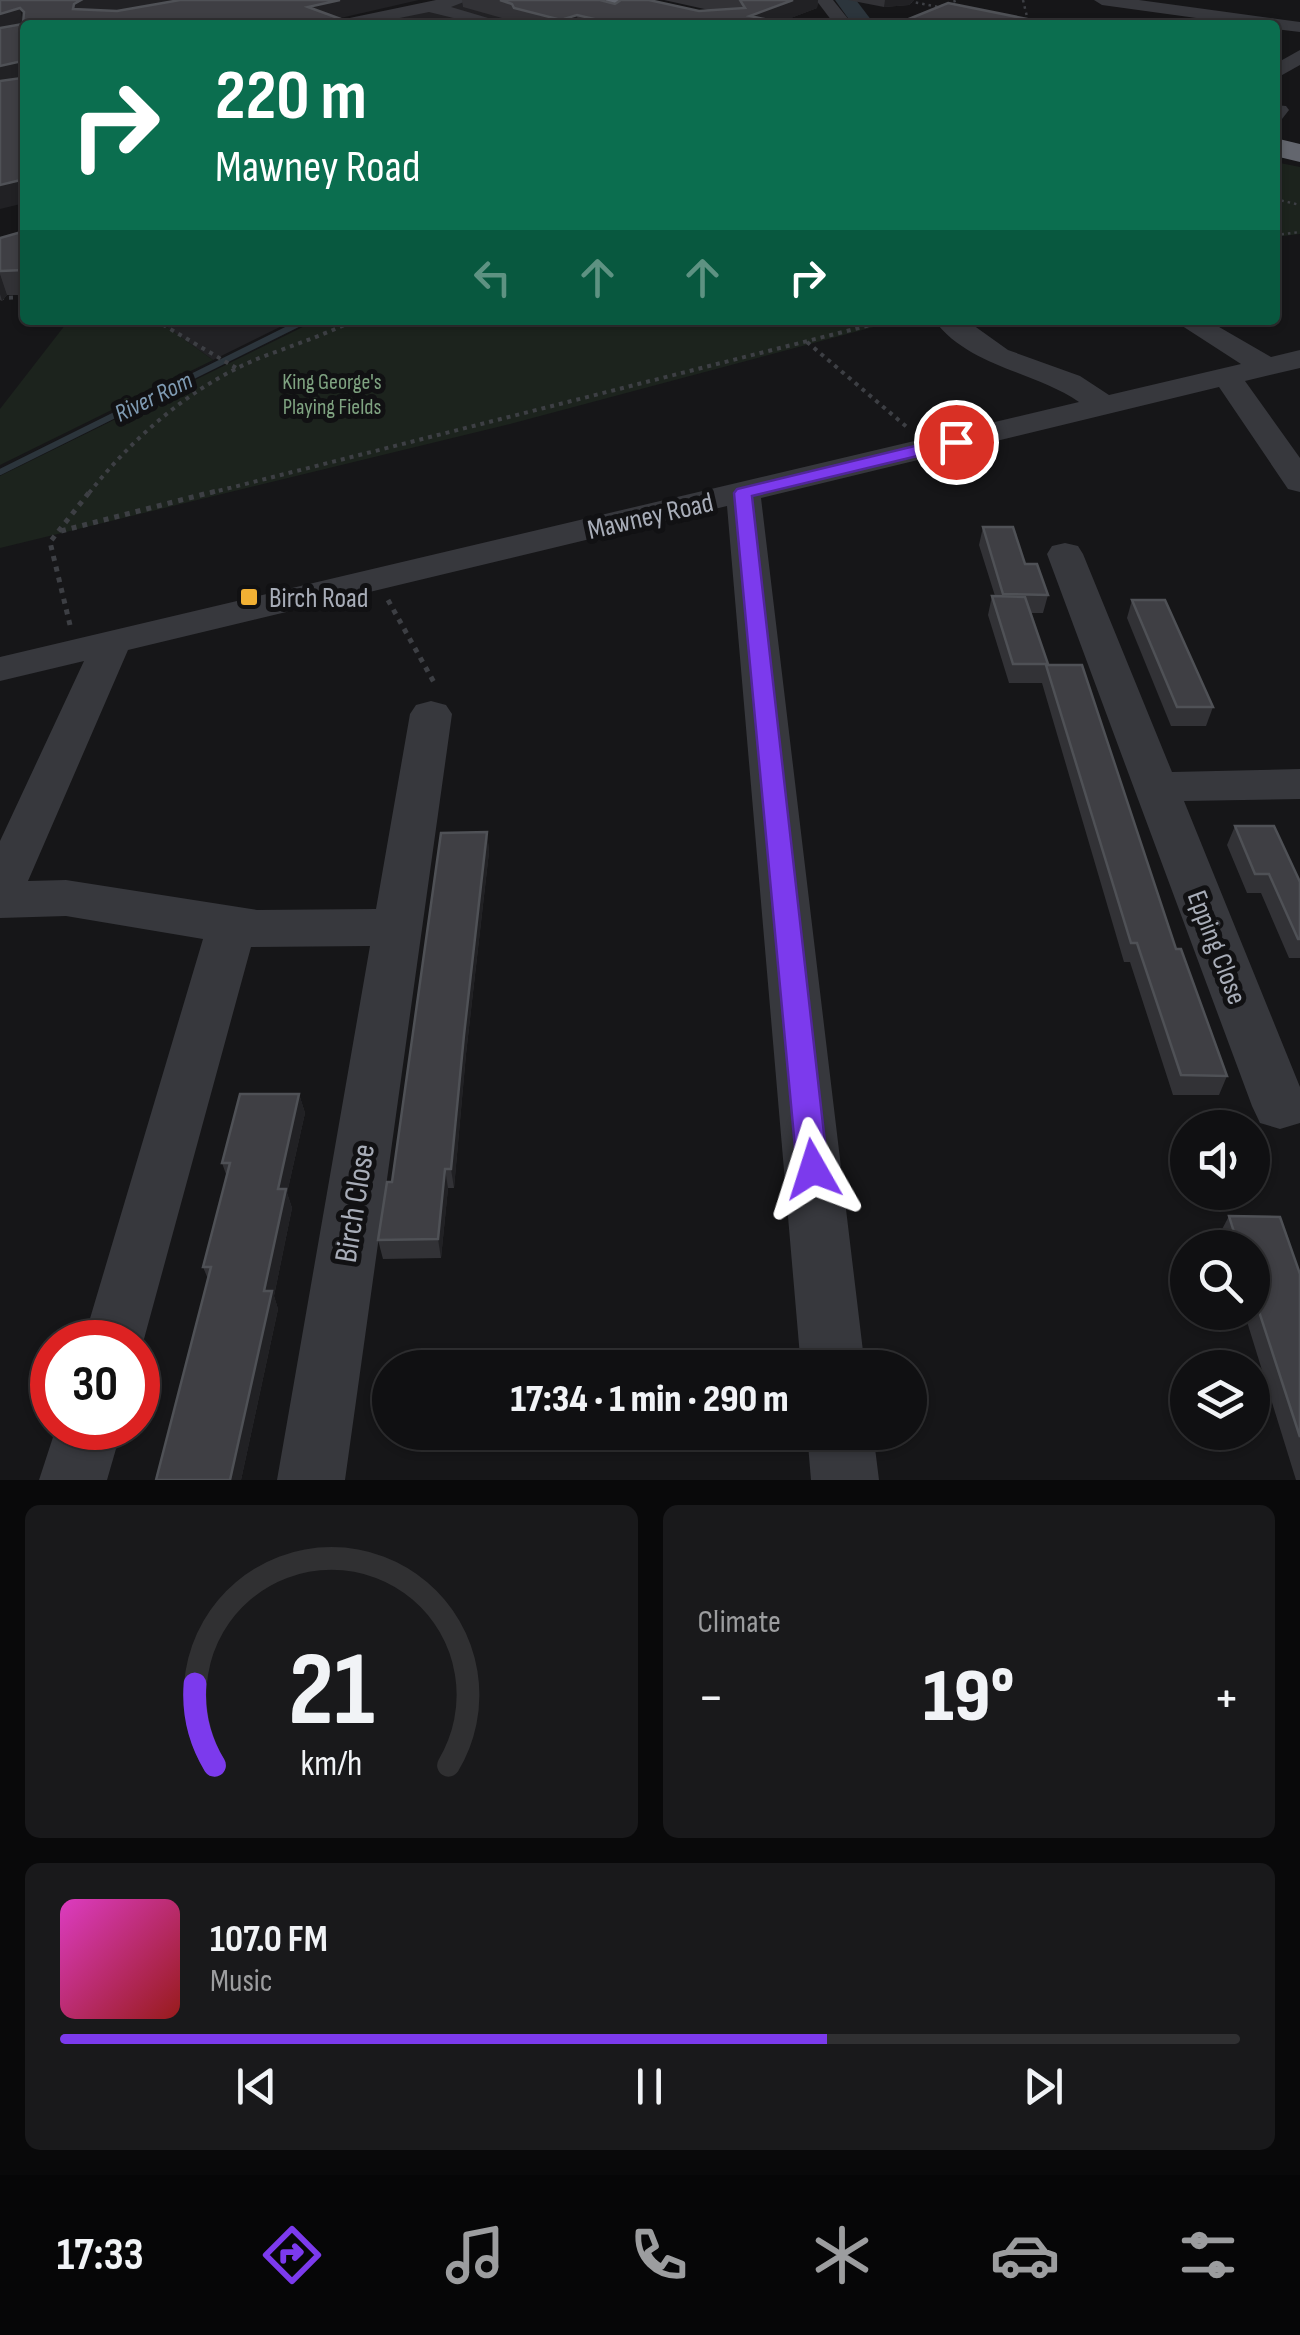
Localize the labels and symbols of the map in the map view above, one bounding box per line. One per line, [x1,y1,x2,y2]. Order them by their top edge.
water label: River Rom [110,365,198,429]
park label: King George's Playing Fields [282,369,382,421]
pin [914,400,999,485]
street label: Mawney Road [584,486,716,547]
place label: Birch Road [269,582,369,615]
marker: Birch Road [238,586,260,608]
street label: Epping Close [1180,886,1253,1009]
position arrow [761,1117,865,1221]
street label: Birch Close [327,1141,384,1265]
speed limit sign: 30 [30,1320,160,1450]

